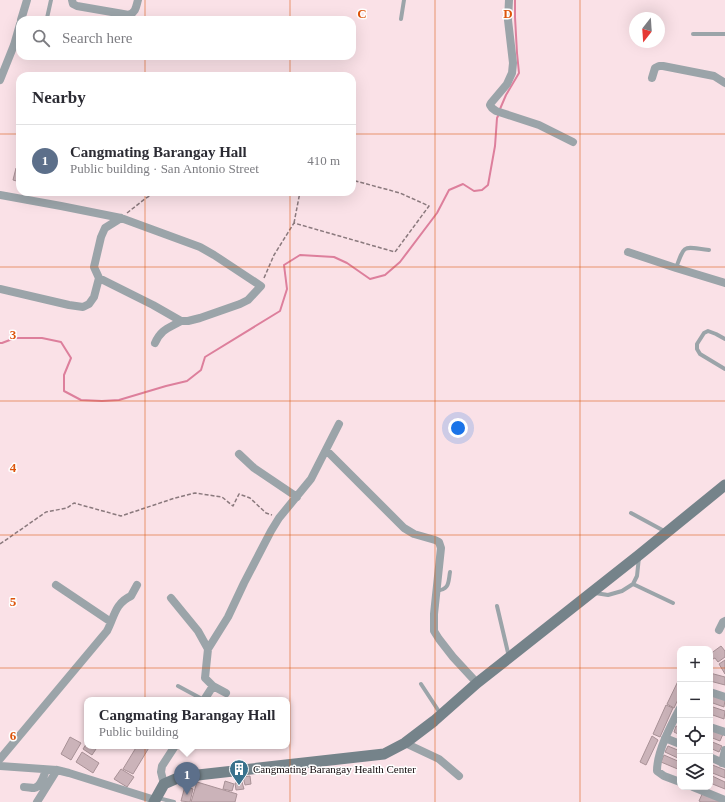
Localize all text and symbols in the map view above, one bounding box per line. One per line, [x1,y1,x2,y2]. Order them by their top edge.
text: C [357,6,367,21]
text: D [503,6,513,21]
north arrow [629,12,665,48]
search box [16,16,356,60]
icon: search [30,27,52,49]
text: Search here [62,30,132,46]
text: Nearby [32,88,86,107]
text: Cangmating Barangay Hall [70,144,247,160]
text: 1 [42,153,48,168]
text: 410 m [307,153,340,168]
text: Public building · San Antonio Street [70,161,259,176]
text: 3 [10,327,17,342]
your location [448,418,468,438]
text: 4 [10,460,17,475]
text: 5 [10,594,17,609]
map controls [677,646,713,790]
button: + [677,646,713,682]
button: − [677,682,713,718]
popup [84,697,290,749]
text: Cangmating Barangay Hall [99,707,275,723]
button: locate [677,718,713,754]
text: Public building [99,724,178,739]
text: 6 [10,728,17,743]
button: layers [677,754,713,790]
building icon: Cangmating Barangay Health Center [228,758,250,786]
pin: 1 [174,762,200,795]
place label: Cangmating Barangay Health Center [253,763,416,775]

